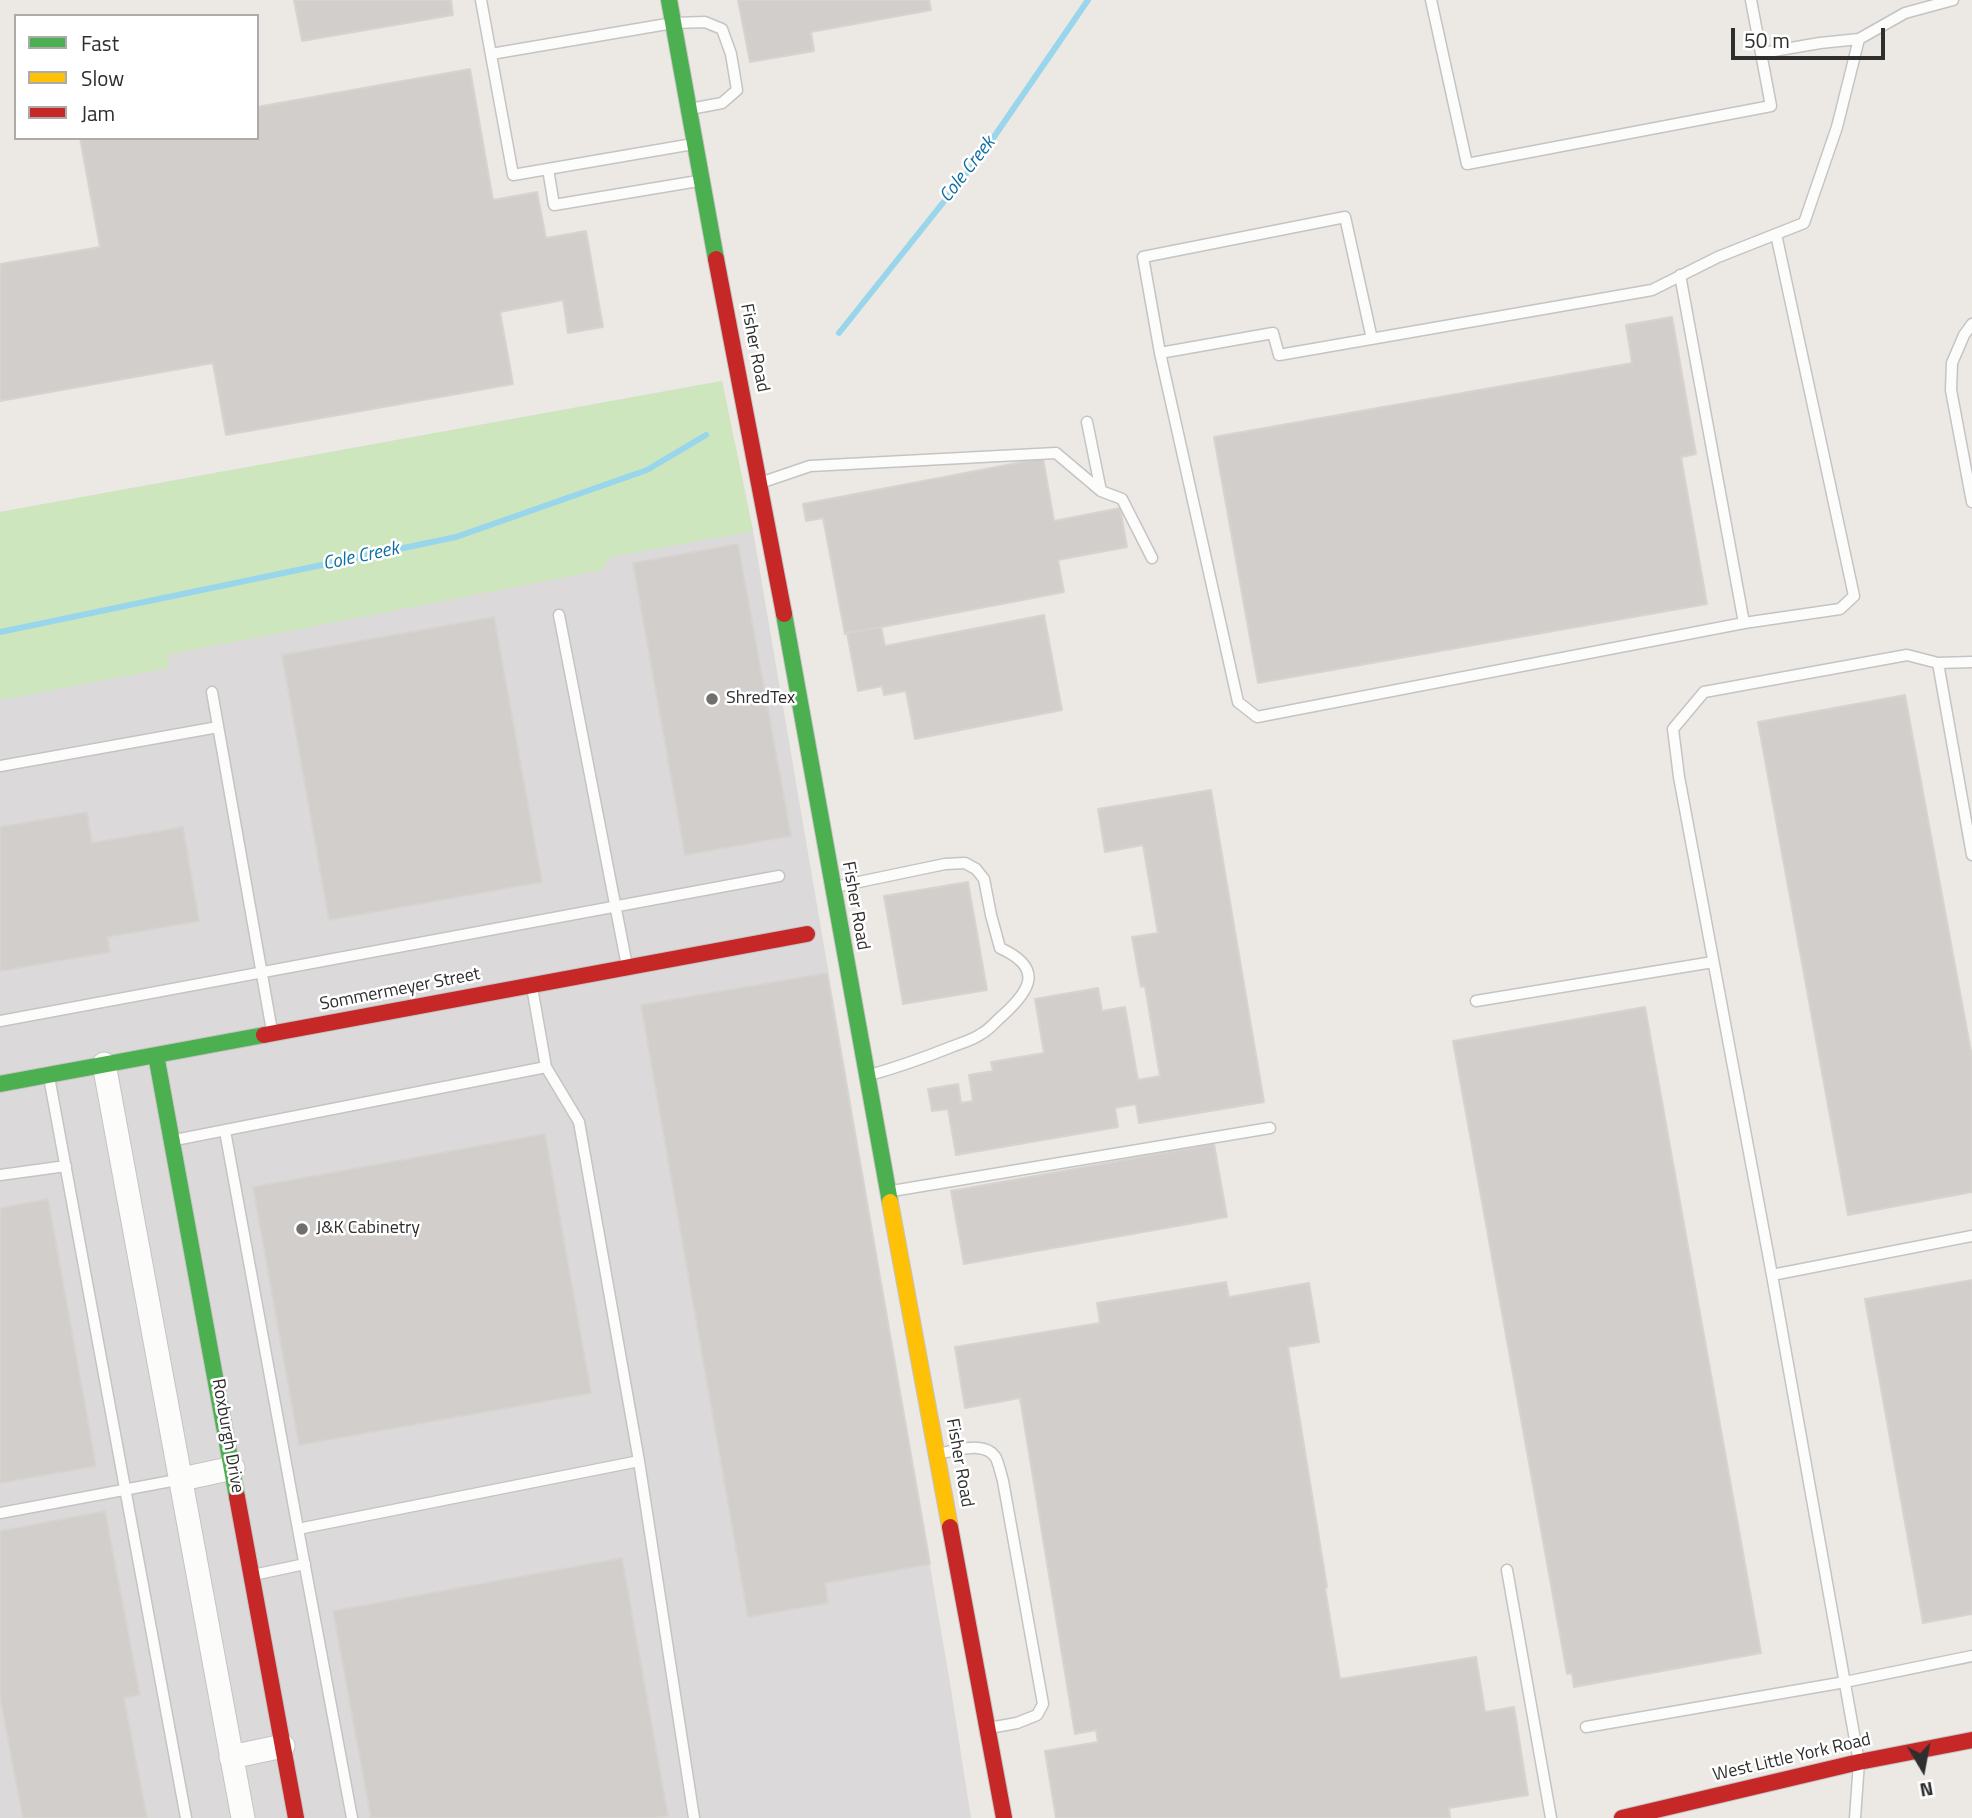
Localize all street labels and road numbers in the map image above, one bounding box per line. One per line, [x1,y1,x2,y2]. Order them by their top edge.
street label: Fisher Road [735,302,773,394]
street label: Fisher Road [837,860,873,952]
street label: Sommermeyer Street [318,964,482,1016]
street label: Roxburgh Drive [206,1377,248,1495]
street label: Fisher Road [941,1417,977,1509]
street label: West Little York Road [1711,1729,1873,1787]

